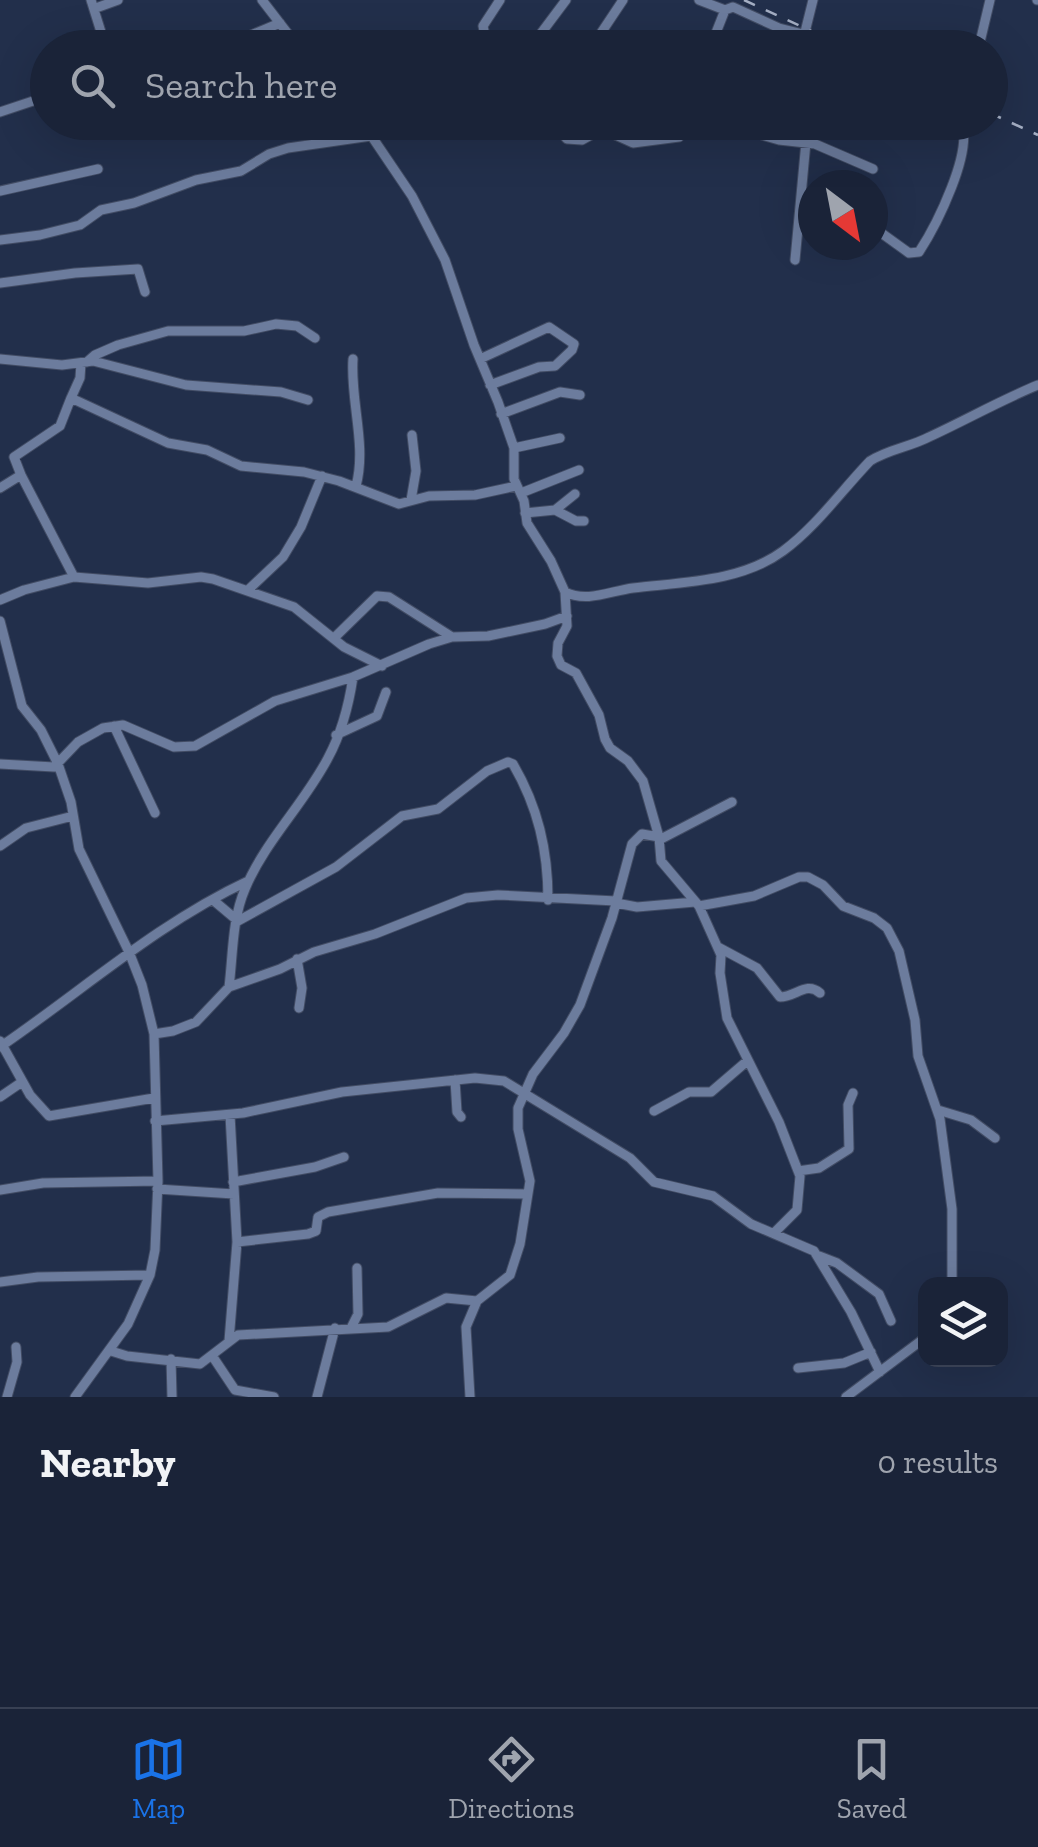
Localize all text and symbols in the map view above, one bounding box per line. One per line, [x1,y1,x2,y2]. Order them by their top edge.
search box [30,30,1008,140]
icon: search [65,58,120,113]
text: Search here [145,62,337,108]
north arrow [798,170,888,260]
map controls [918,1277,1008,1367]
button: layers [918,1277,1008,1367]
text: Nearby [40,1437,176,1488]
text: 0 results [877,1443,998,1481]
tab: Map [131,1732,186,1825]
tab: Directions [448,1732,575,1825]
tab: Saved [837,1732,907,1825]

